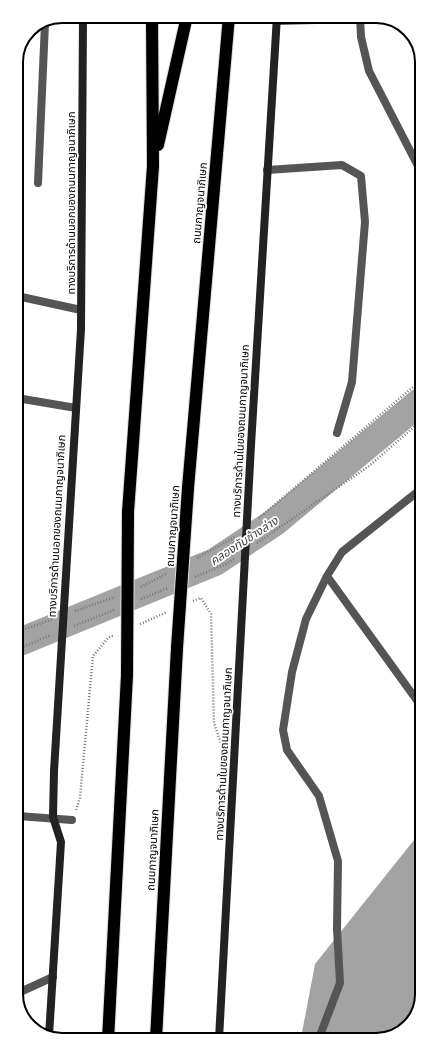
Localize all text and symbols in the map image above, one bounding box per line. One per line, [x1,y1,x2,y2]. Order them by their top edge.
street label: ทางบริการด้านนอกของถนนกาญจนาภิเษก [65,111,78,295]
street label: ถนนกาญจนาภิเษก [190,162,210,244]
street label: ทางบริการด้านในของถนนกาญจนาภิเษก [230,344,252,518]
street label: ทางบริการด้านนอกของถนนกาญจนาภิเษก [46,434,68,618]
street label: ถนนกาญจนาภิเษก [164,485,182,567]
water label: คลองทับช้างล่าง [207,514,281,568]
street label: ทางบริการด้านในของถนนกาญจนาภิเษก [213,667,235,841]
street label: ถนนกาญจนาภิเษก [144,809,162,891]

